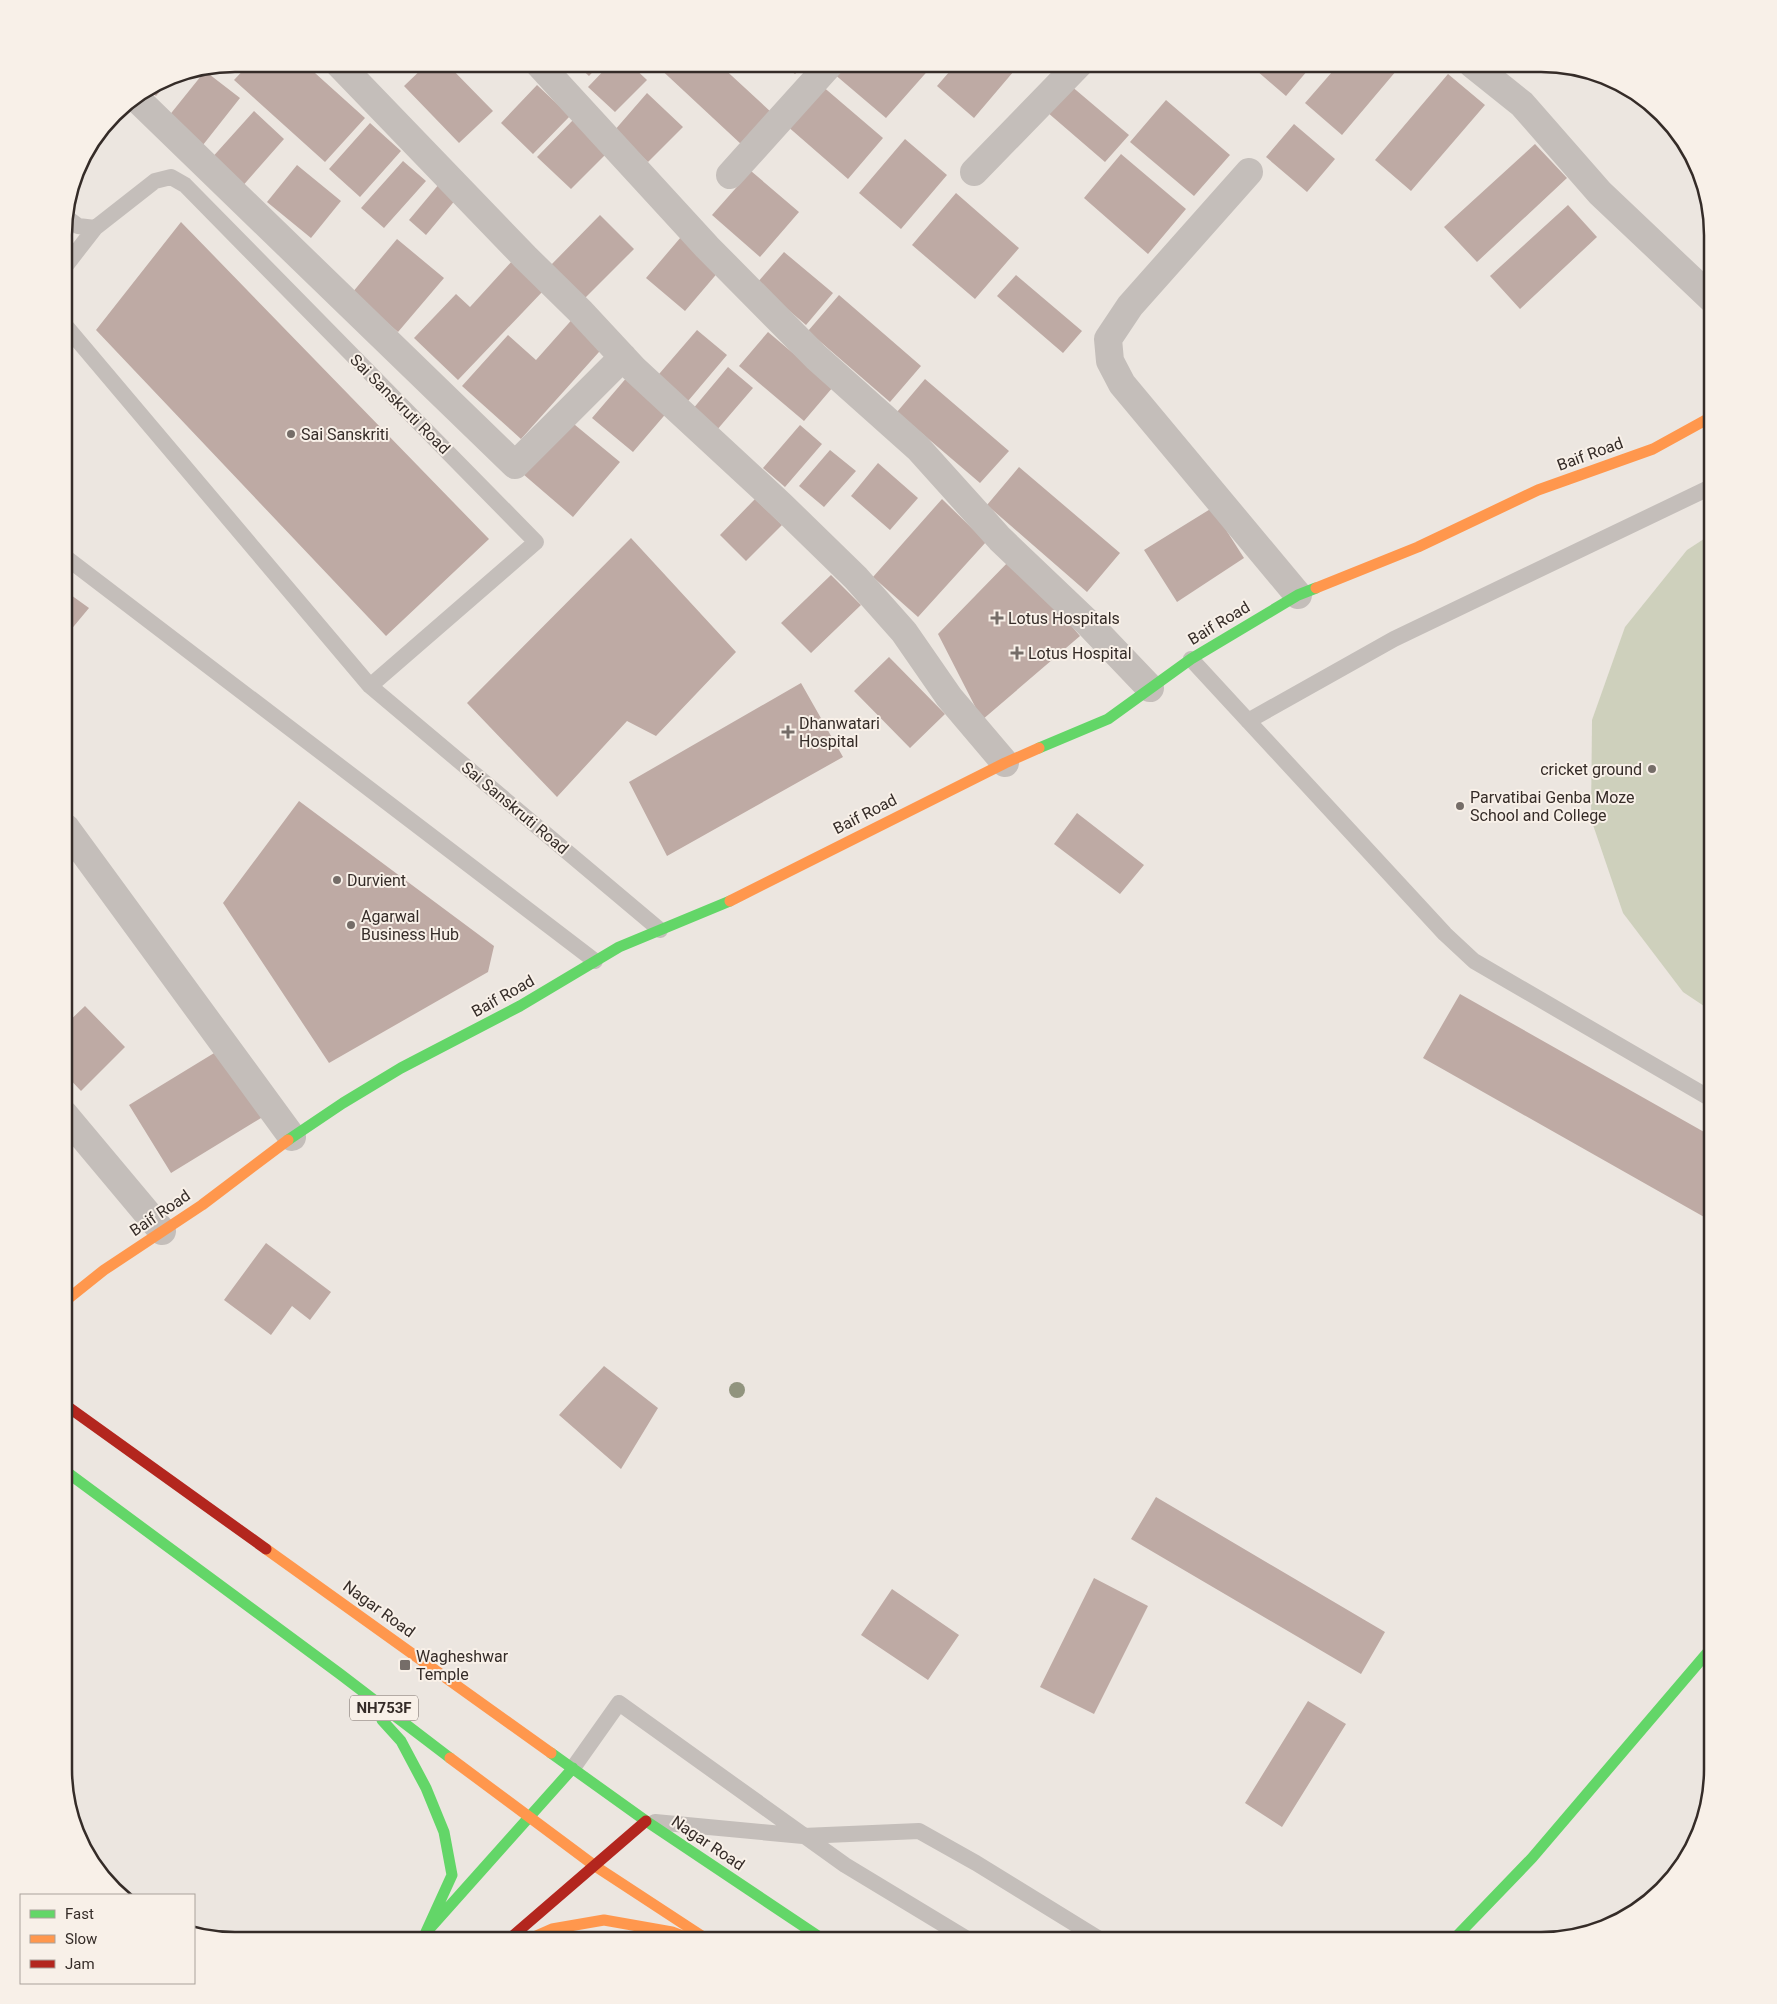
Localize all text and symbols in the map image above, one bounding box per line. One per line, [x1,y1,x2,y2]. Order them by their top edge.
street label: Sai Sanskruti Road [346,350,454,458]
place label: Sai Sanskriti [301,425,389,444]
marker: Sai Sanskriti [285,428,297,440]
street label: Baif Road [1554,433,1626,475]
street label: Baif Road [1185,597,1253,649]
place label: Lotus Hospitals [1008,609,1120,628]
marker: Lotus Hospitals [990,611,1004,625]
place label: Lotus Hospital [1028,644,1132,663]
marker: Lotus Hospital [1010,646,1024,660]
place label: Dhanwatari Hospital [799,714,880,751]
marker: Dhanwatari Hospital [781,725,795,739]
street label: Sai Sanskruti Road [458,758,572,858]
place label: cricket ground [1540,760,1642,779]
marker: cricket ground [1646,763,1658,775]
place label: Parvatibai Genba Moze School and College [1470,788,1634,825]
street label: Baif Road [830,790,900,838]
marker: Parvatibai Genba Moze School and College [1454,800,1466,812]
place label: Durvient [347,871,406,890]
marker: Durvient [331,874,343,886]
place label: Agarwal Business Hub [361,907,459,944]
marker: Agarwal Business Hub [345,919,357,931]
street label: Baif Road [468,971,538,1021]
street label: Baif Road [126,1186,194,1240]
street label: Nagar Road [339,1577,419,1641]
place label: Wagheshwar Temple [416,1647,509,1684]
marker: Wagheshwar Temple [398,1658,412,1672]
road number: NH753F [350,1696,418,1720]
street label: Nagar Road [668,1812,748,1874]
legend [20,1894,195,1984]
text: Fast [65,1905,94,1923]
text: Slow [65,1930,97,1948]
text: Jam [65,1955,95,1973]

